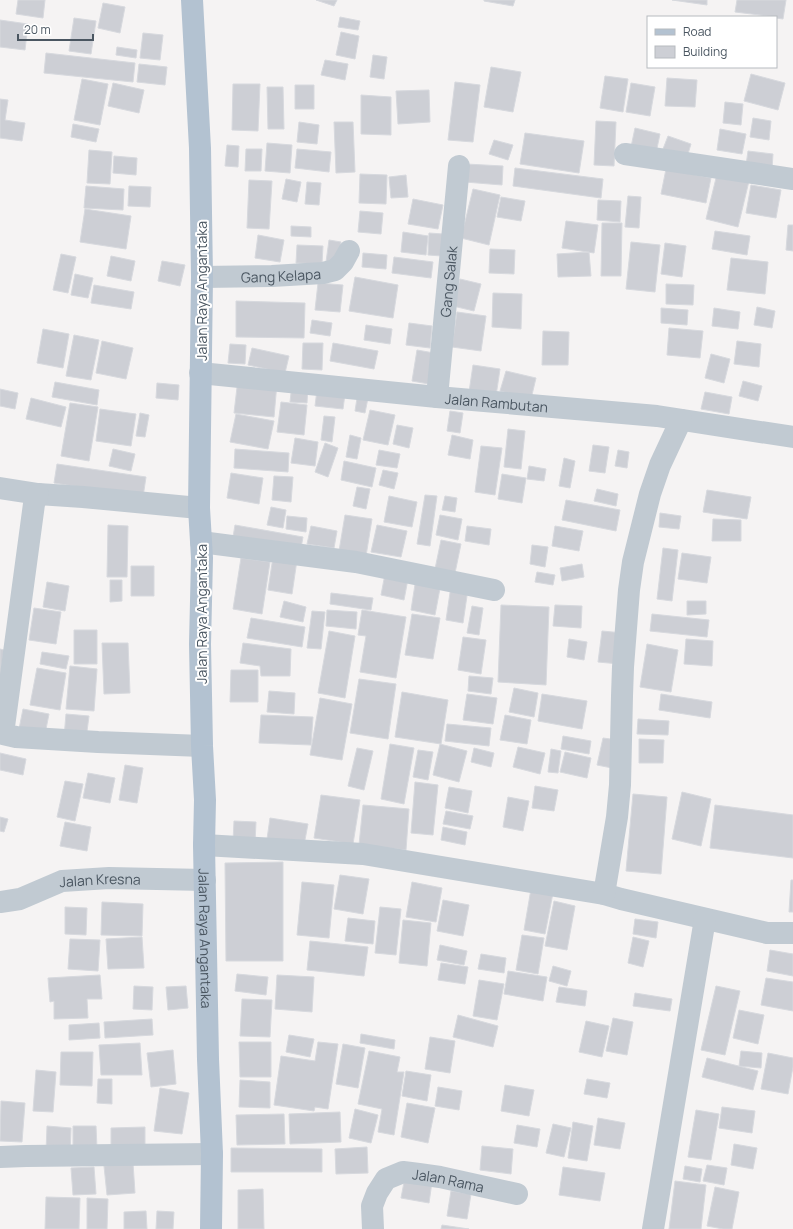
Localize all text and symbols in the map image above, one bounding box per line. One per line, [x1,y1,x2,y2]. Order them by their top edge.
scale bar [18,16,93,42]
legend [647,16,777,68]
text: 20 m [24,21,51,38]
text: Road [683,23,711,40]
text: Building [683,43,727,60]
street label: Jalan Raya Angantaka [192,221,211,361]
street label: Gang Salak [435,244,461,318]
street label: Gang Kelapa [241,264,322,286]
street label: Jalan Rambutan [444,388,549,416]
street label: Jalan Raya Angantaka [192,544,211,684]
street label: Jalan Raya Angantaka [195,868,217,1009]
street label: Jalan Kresna [59,869,141,891]
street label: Jalan Rama [411,1164,486,1196]

